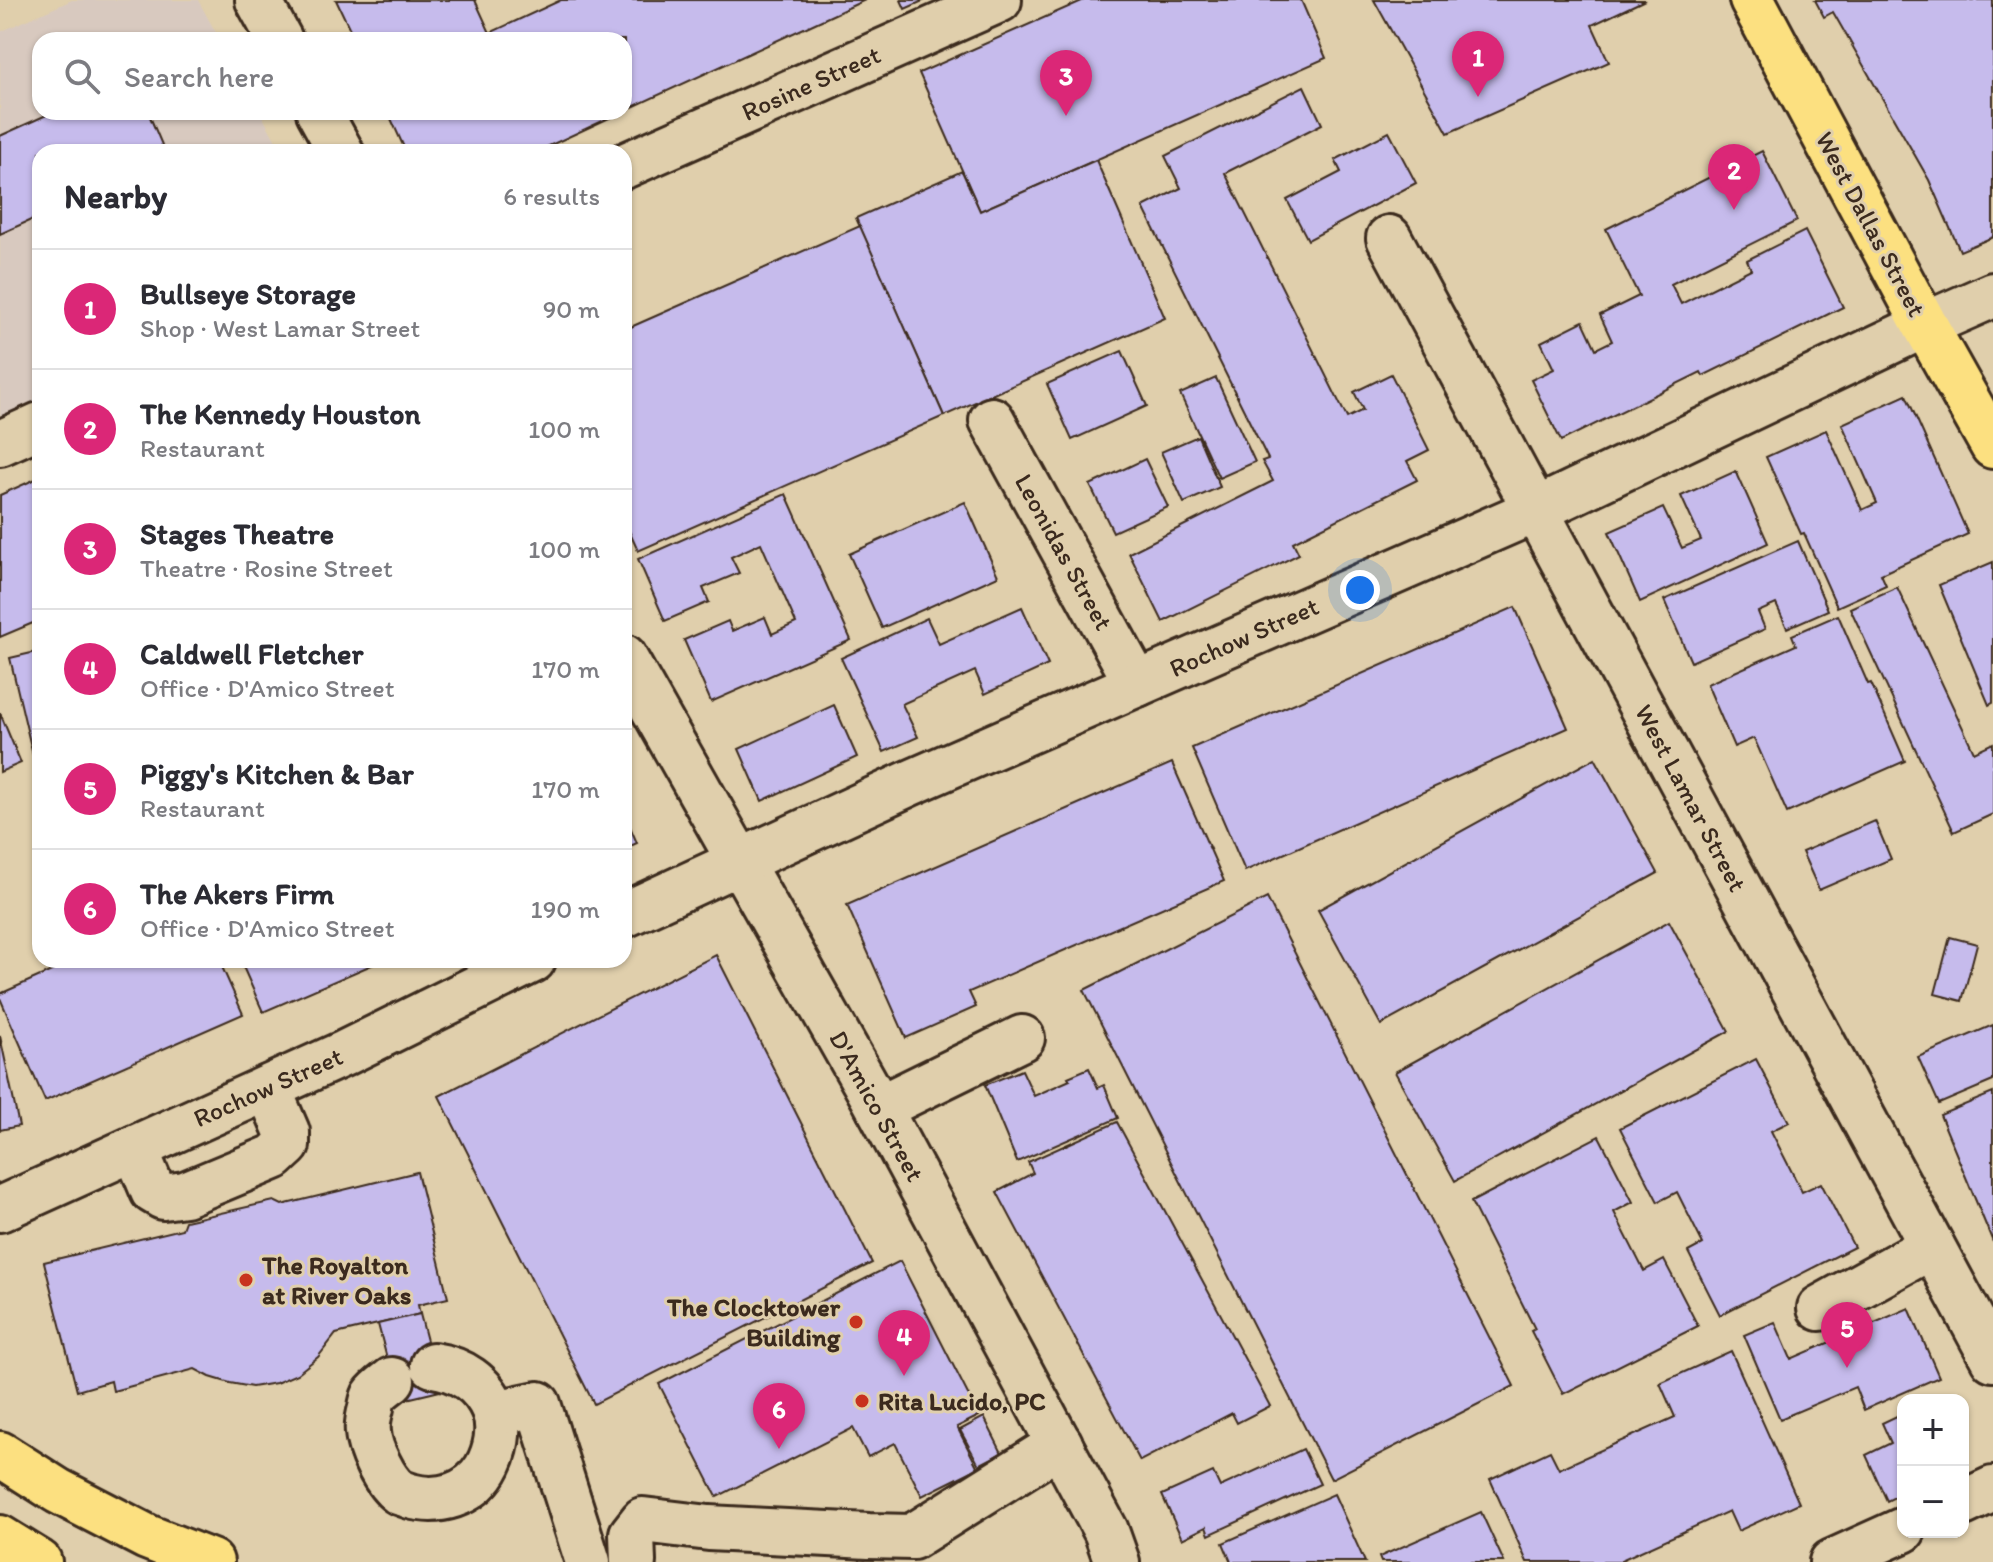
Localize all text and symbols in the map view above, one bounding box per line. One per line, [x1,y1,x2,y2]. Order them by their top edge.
pin: 1 [1452,31,1504,97]
search box [32,32,632,120]
street label: Rosine Street [737,38,886,128]
pin: 3 [1040,50,1092,116]
icon: search [60,54,104,98]
text: Search here [124,58,274,95]
street label: West Dallas Street [1809,126,1933,322]
pin: 2 [1708,144,1760,210]
text: Nearby [64,176,167,217]
text: 6 results [503,180,600,212]
text: Bullseye Storage [140,275,356,312]
text: 1 [84,293,96,325]
text: 90 m [543,293,600,325]
text: Shop · West Lamar Street [140,312,420,344]
text: The Kennedy Houston [140,395,420,432]
text: 2 [83,413,97,445]
text: 100 m [528,413,600,445]
text: Restaurant [140,432,265,464]
street label: Leonidas Street [1008,468,1120,636]
text: Stages Theatre [140,515,334,552]
text: 3 [83,533,97,565]
text: 100 m [528,533,600,565]
text: Theatre · Rosine Street [140,552,393,584]
your location [1340,570,1380,610]
street label: Rochow Street [1164,590,1324,684]
text: Caldwell Fletcher [140,635,363,672]
text: 4 [82,653,98,685]
text: 170 m [531,653,600,685]
text: Office · D'Amico Street [140,672,394,704]
street label: West Lamar Street [1628,699,1754,897]
text: Piggy's Kitchen & Bar [140,755,414,792]
text: 5 [83,773,97,805]
text: 170 m [531,773,600,805]
text: Restaurant [140,792,265,824]
text: The Akers Firm [140,875,334,912]
text: 6 [83,893,97,925]
text: 190 m [531,893,600,925]
text: Office · D'Amico Street [140,912,394,944]
street label: D'Amico Street [822,1025,932,1187]
street label: Rochow Street [188,1040,348,1134]
place label: The Royalton at River Oaks [261,1249,411,1311]
marker: The Royalton at River Oaks [237,1271,255,1289]
place label: The Clocktower Building [666,1291,841,1353]
pin: 5 [1821,1302,1873,1368]
pin: 4 [878,1310,930,1376]
marker: The Clocktower Building [847,1313,865,1331]
pin: 6 [753,1383,805,1449]
place label: Rita Lucido, PC [878,1385,1046,1417]
marker: Rita Lucido, PC [853,1392,871,1410]
map controls [1897,1394,1969,1538]
button: + [1897,1394,1969,1466]
button: − [1897,1466,1969,1538]

